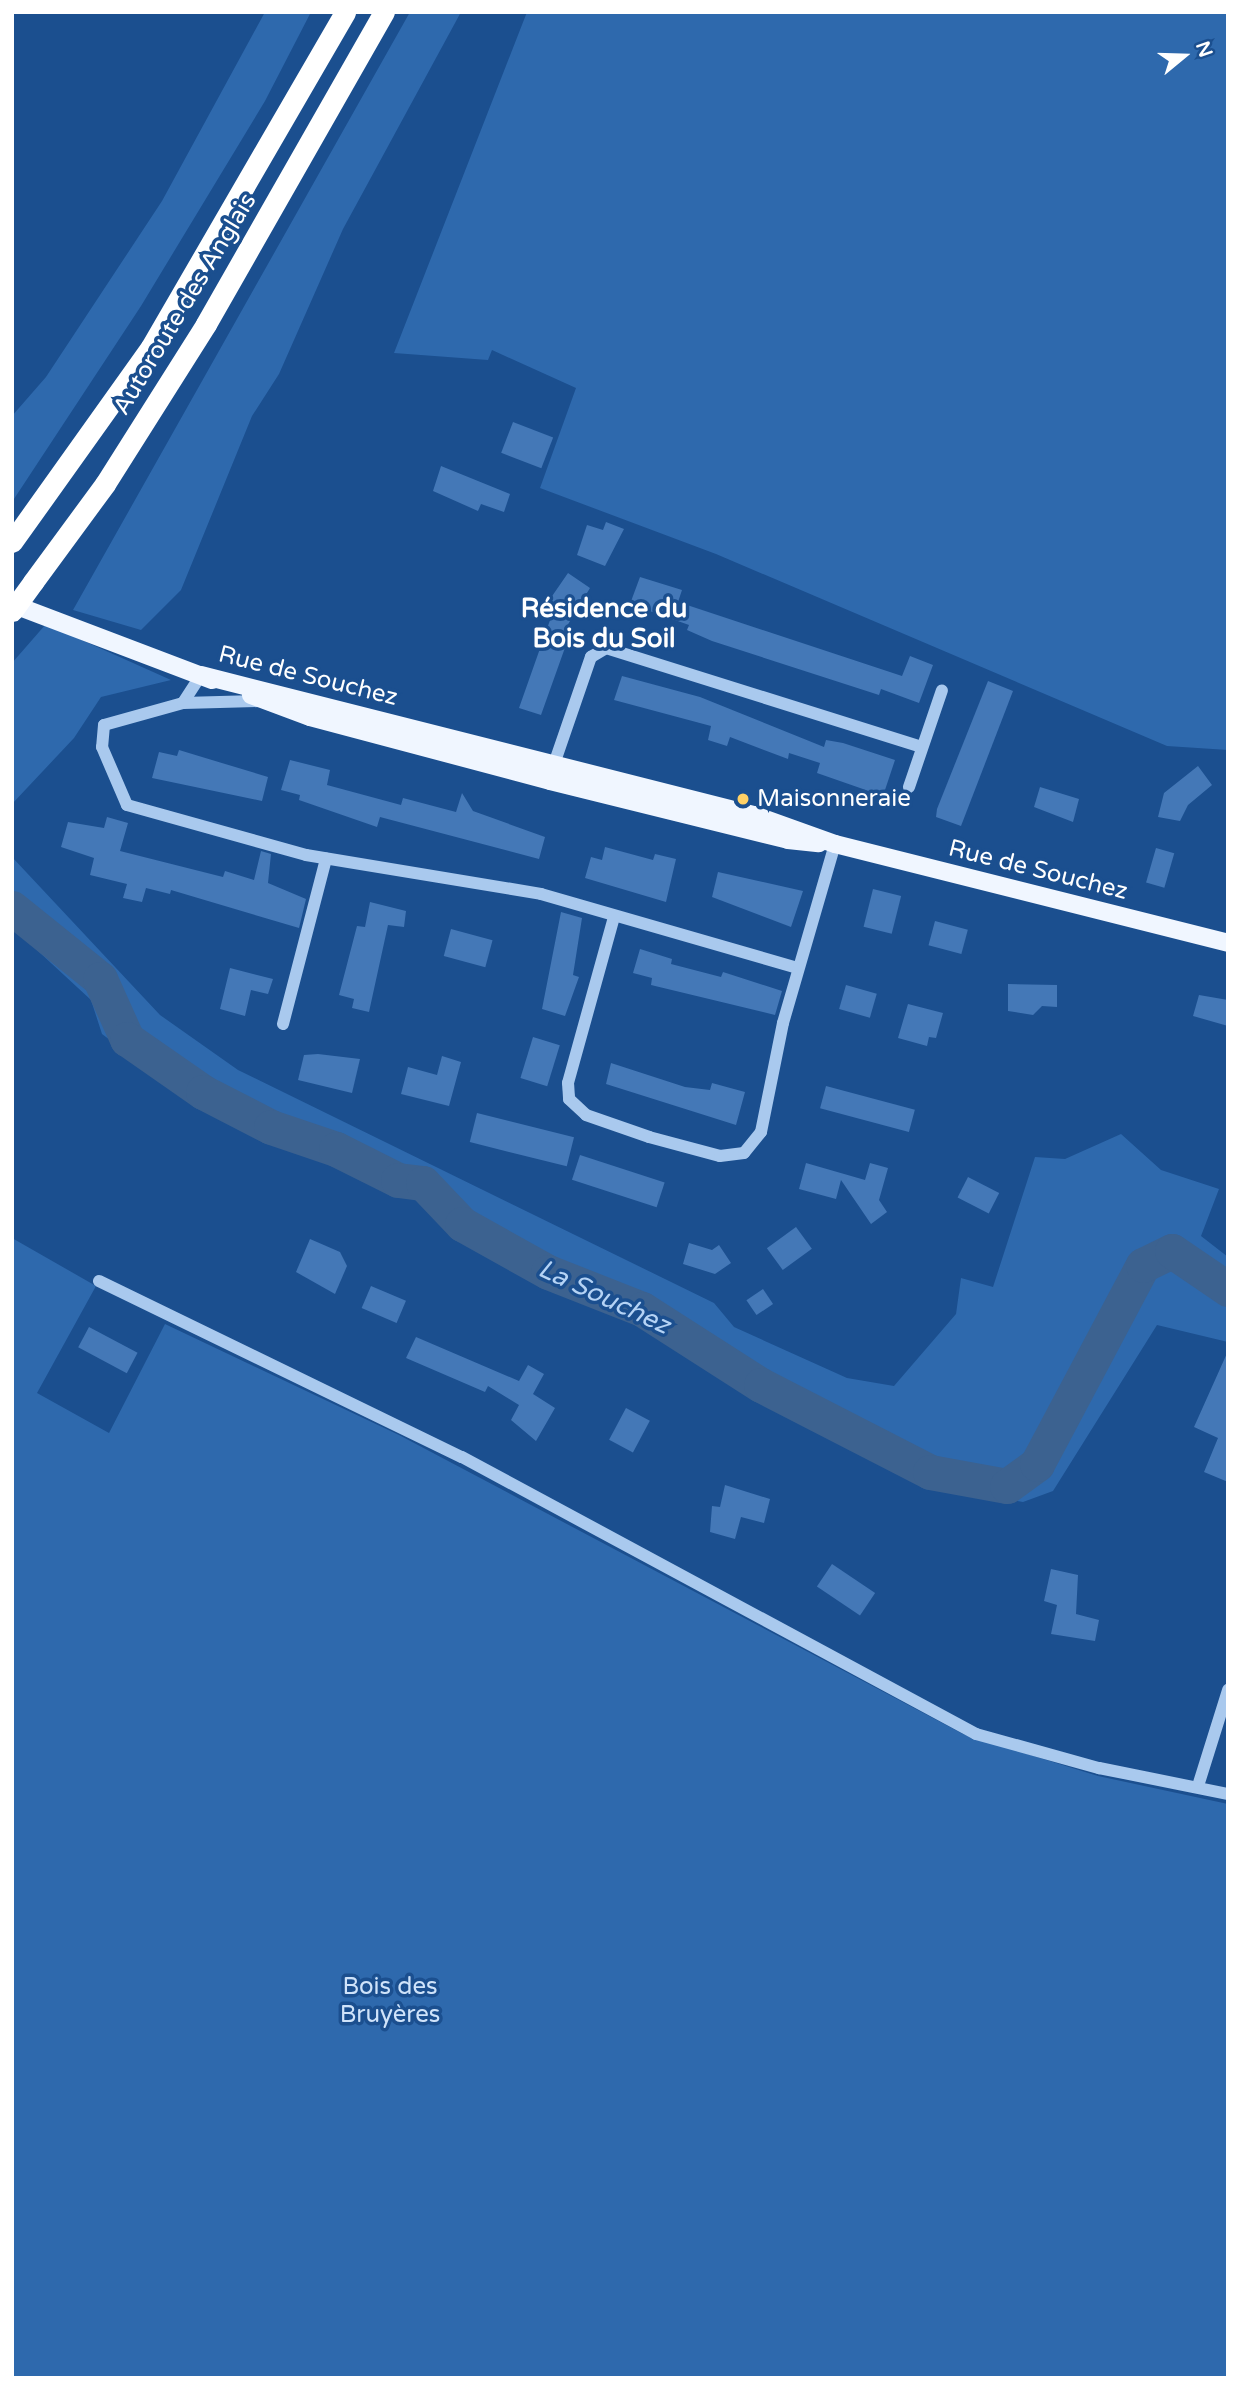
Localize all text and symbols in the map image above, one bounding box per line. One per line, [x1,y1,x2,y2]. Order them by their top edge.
north arrow [1149,21,1219,91]
text: N [1191,38,1217,60]
street label: Autoroute des Anglais [107,188,263,420]
district label: Résidence du Bois du Soil [521,593,687,654]
street label: Rue de Souchez [216,640,400,712]
place label: Maisonneraie [757,785,911,813]
marker: Maisonneraie [735,791,751,807]
street label: Rue de Souchez [946,834,1130,906]
water label: La Souchez [533,1253,675,1341]
park label: Bois des Bruyères [340,1973,440,2029]

